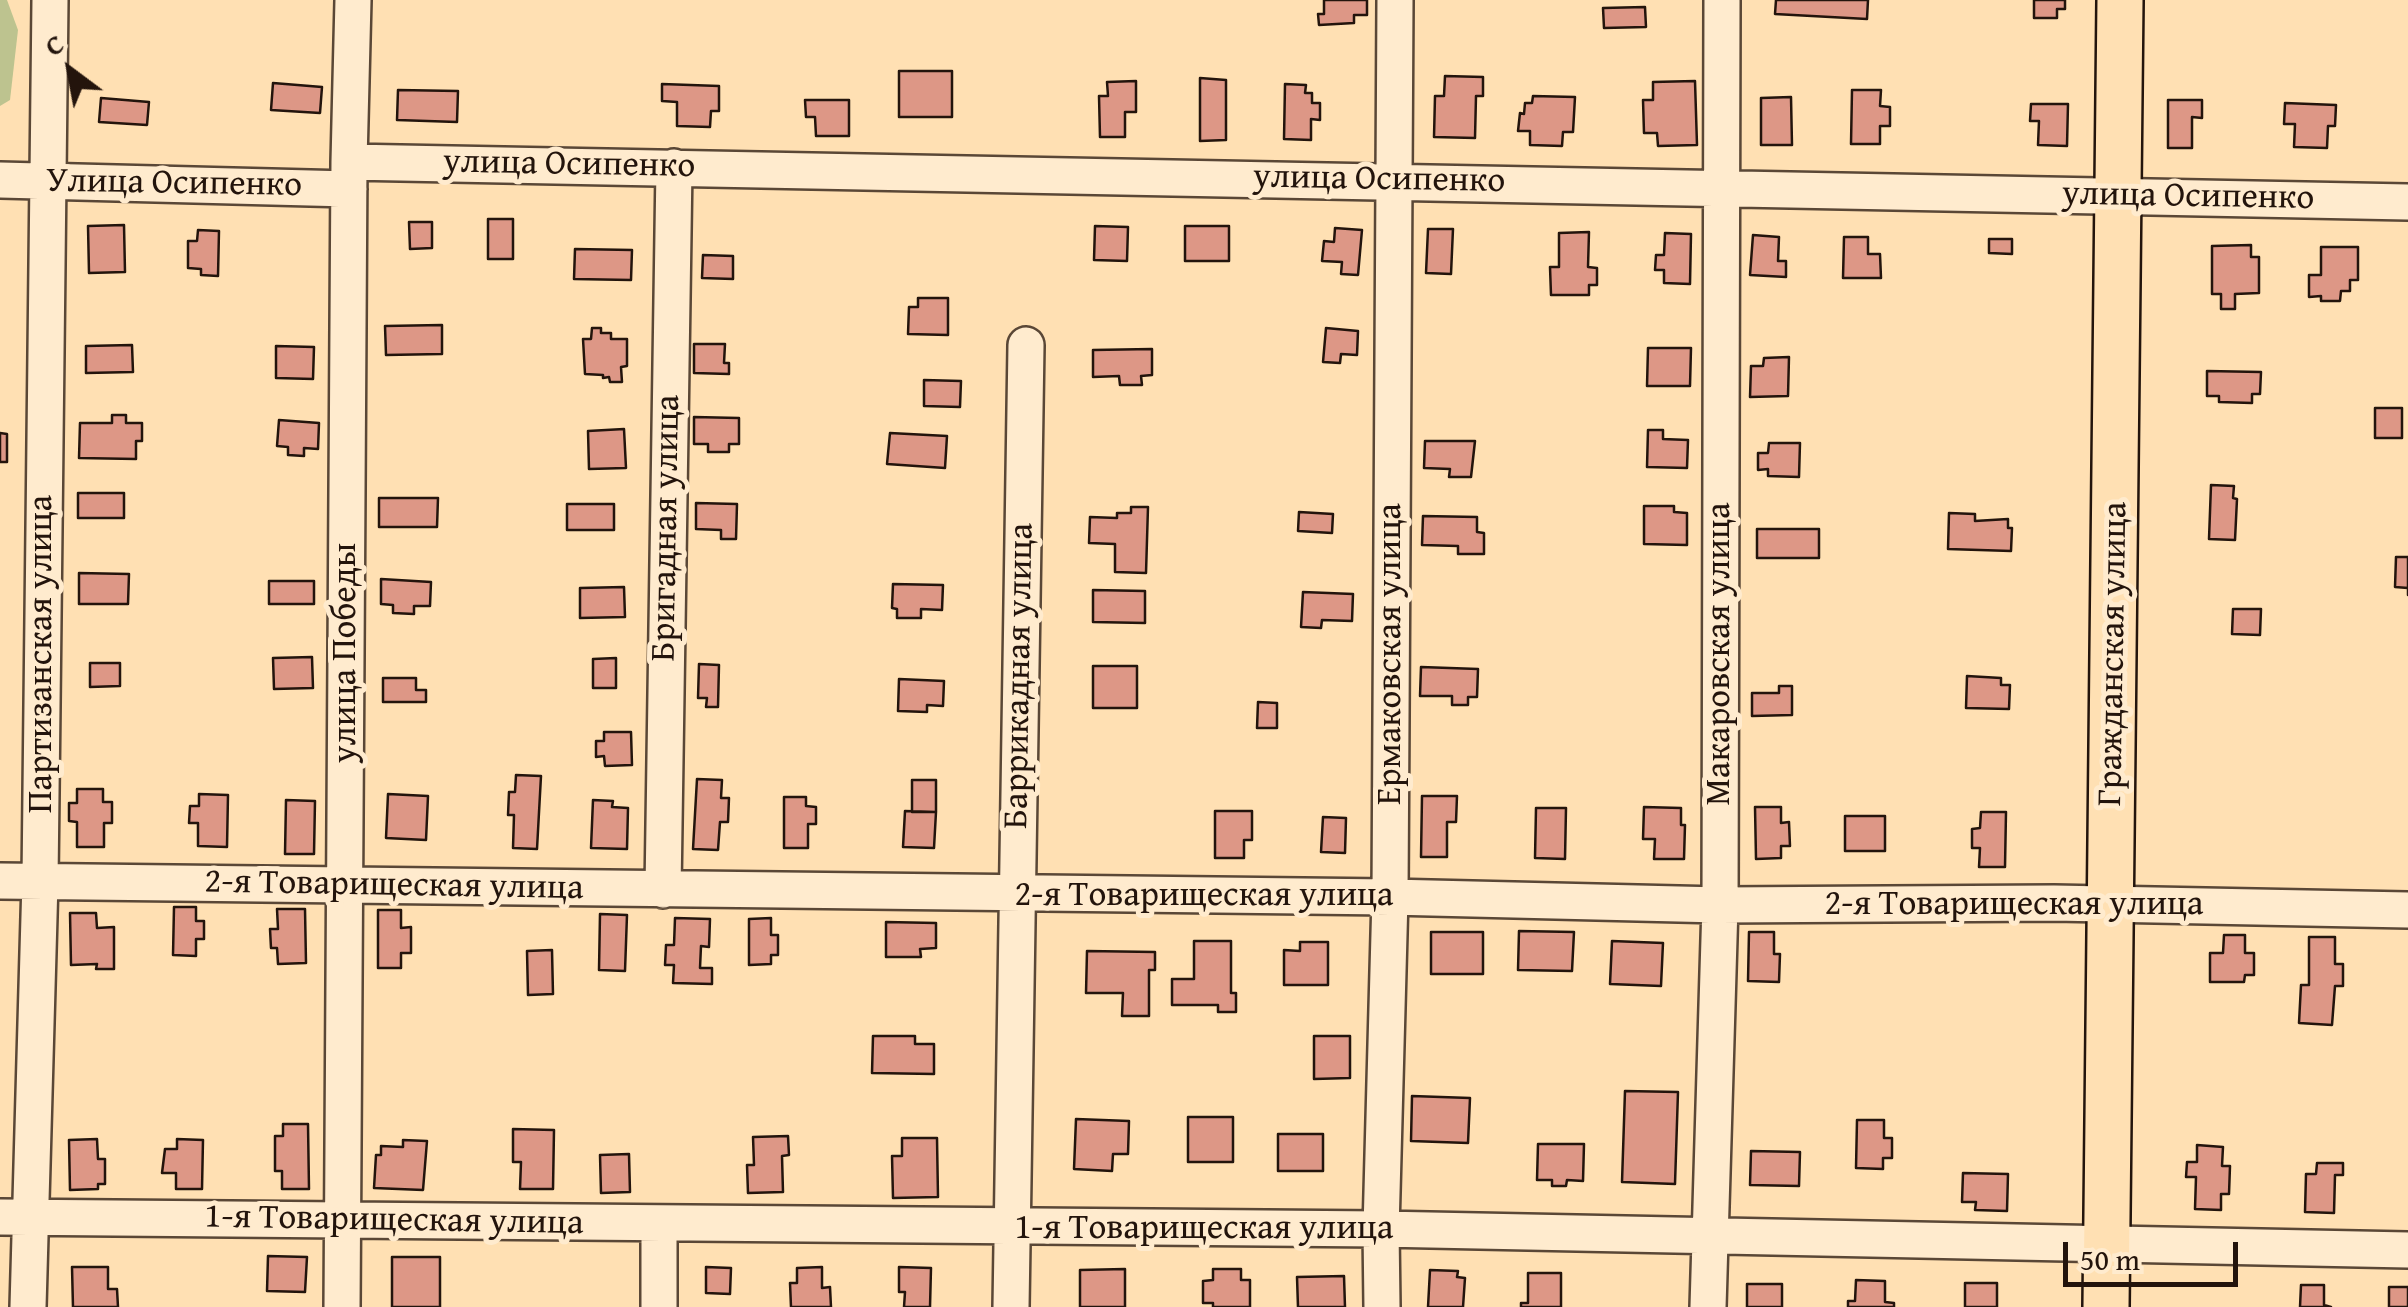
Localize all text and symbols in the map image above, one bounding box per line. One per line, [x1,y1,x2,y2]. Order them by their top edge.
north arrow [20,20,120,120]
text: С [36,23,71,66]
street label: улица Осипенко [442,142,696,188]
street label: улица Осипенко [1252,157,1506,203]
street label: Улица Осипенко [46,161,302,207]
street label: улица Осипенко [2061,174,2315,220]
street label: Бригадная улица [644,394,690,662]
street label: Партизанская улица [21,495,63,813]
street label: Гражданская улица [2090,501,2138,807]
street label: Макаровская улица [1699,502,1741,806]
street label: Ермаковская улица [1370,503,1412,805]
street label: Баррикадная улица [996,523,1044,829]
street label: улица Победы [325,543,367,763]
street label: 2-я Товарищеская улица [204,862,584,910]
street label: 2-я Товарищеская улица [1014,875,1394,917]
street label: 2-я Товарищеская улица [1824,884,2204,926]
street label: 1-я Товарищеская улица [204,1197,584,1245]
street label: 1-я Товарищеская улица [1014,1208,1394,1250]
scale bar [2068,1222,2243,1284]
text: 50 m [2080,1237,2140,1281]

